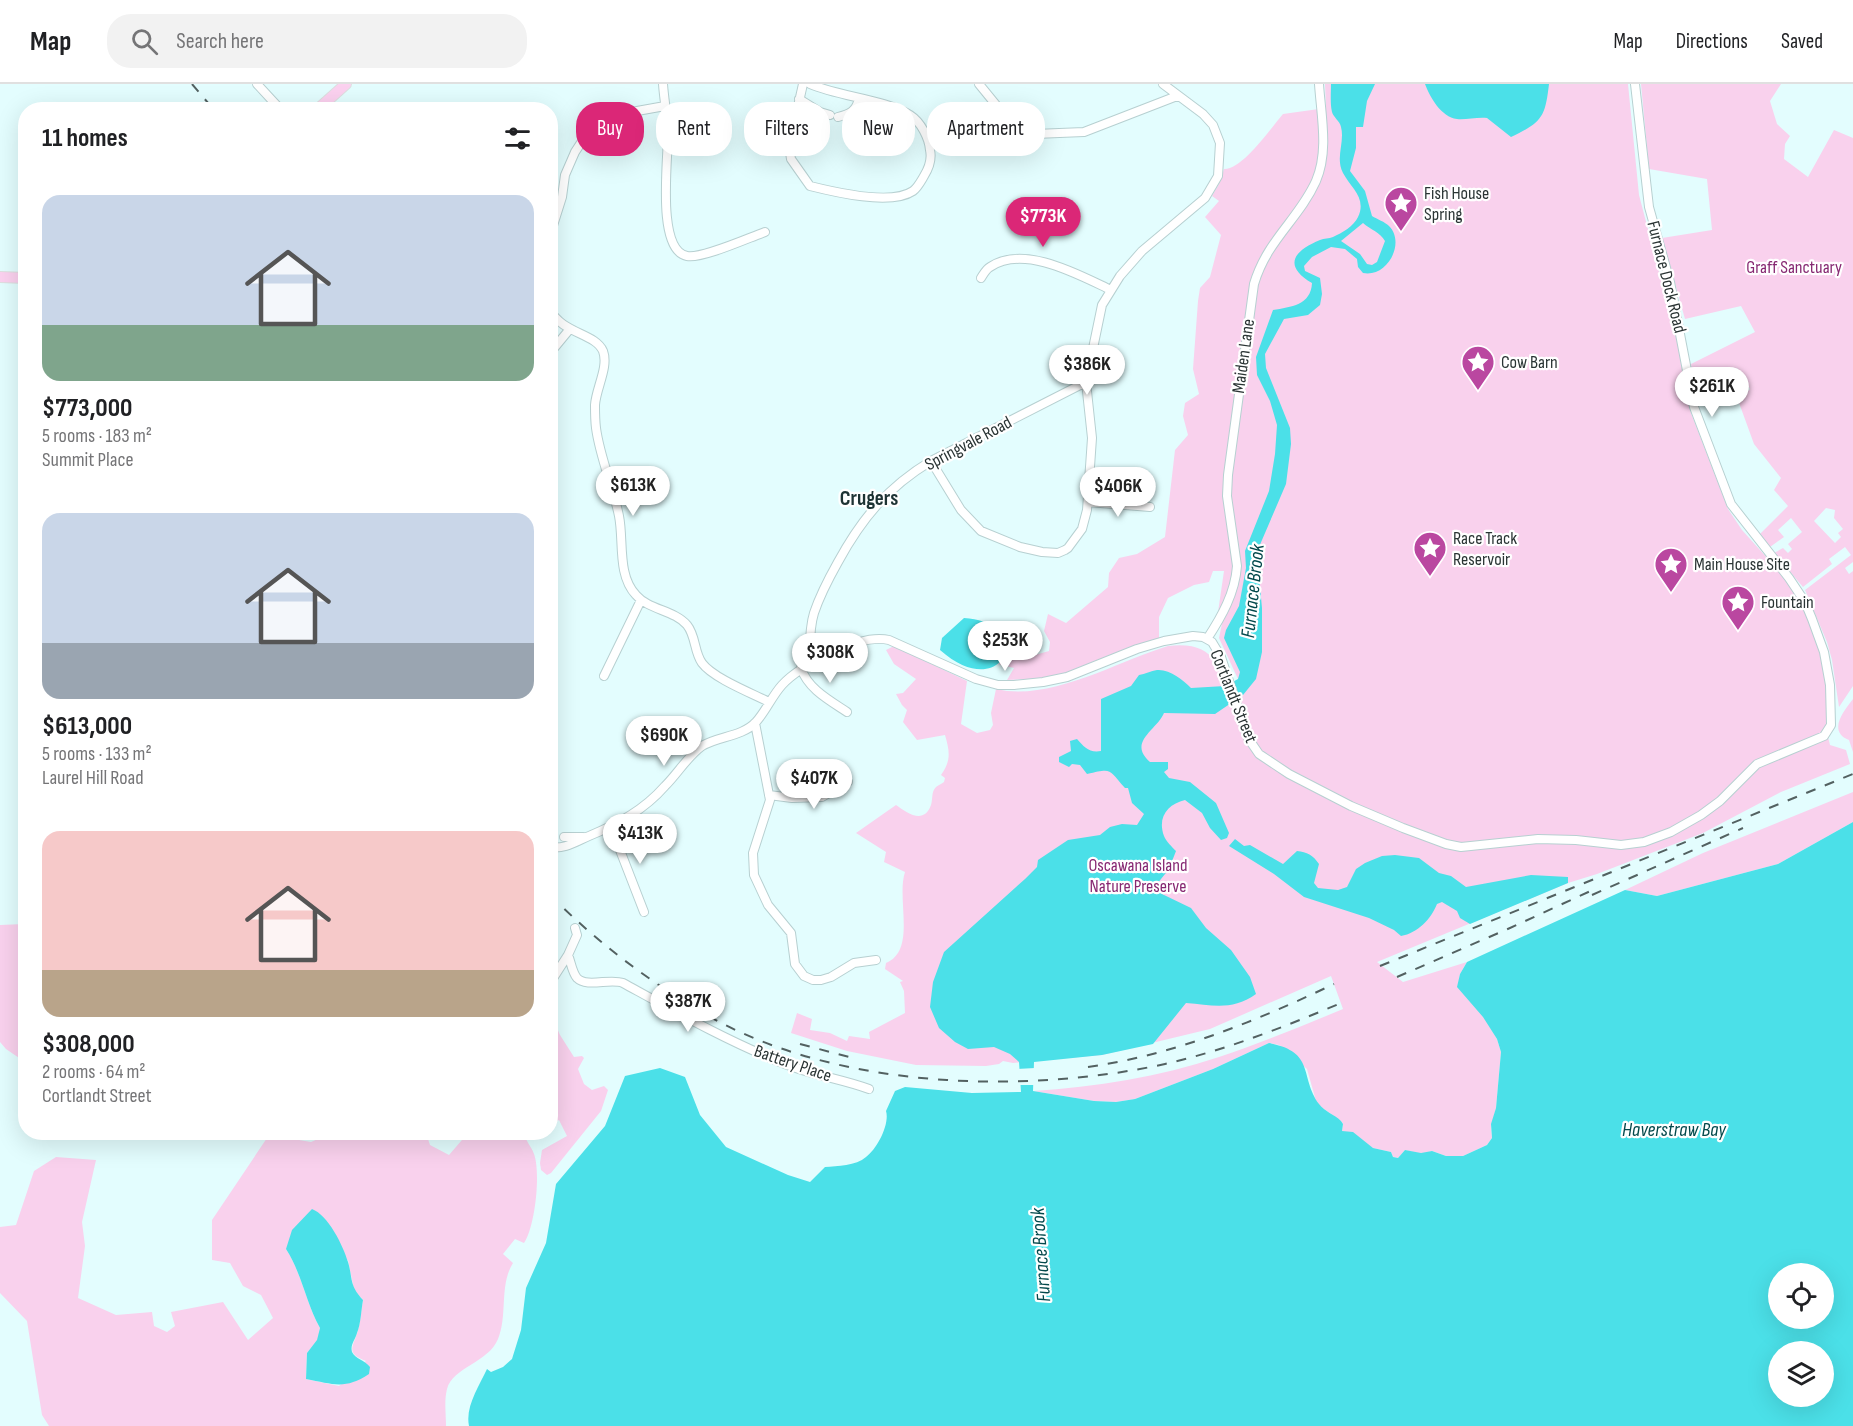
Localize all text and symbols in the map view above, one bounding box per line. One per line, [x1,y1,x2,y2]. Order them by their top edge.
search box [107,14,527,68]
text: Map [30,25,71,58]
icon: search [128,25,161,58]
text: Search here [176,28,264,55]
text: Map [1613,29,1643,54]
text: Directions [1676,29,1748,54]
text: Saved [1781,29,1823,54]
chip: Buy [576,102,644,156]
chip: Rent [656,102,732,156]
chip: Filters [744,102,830,156]
chip: New [842,102,915,156]
chip: Apartment [927,102,1045,156]
icon: filters [501,122,534,155]
text: 11 homes [42,123,128,154]
place label: Fish House Spring [1424,183,1489,225]
place icon: Fish House Spring [1383,185,1419,232]
pin: $773K [1001,197,1085,248]
text: $773K [1020,204,1066,228]
street label: Furnace Dock Road [1642,219,1691,335]
icon: home [234,234,342,342]
park label: Graff Sanctuary [1746,257,1842,278]
street label: Maiden Lane [1228,318,1259,395]
place icon: Cow Barn [1460,344,1496,391]
pin: $386K [1045,345,1129,396]
text: $386K [1063,352,1111,376]
place label: Cow Barn [1501,352,1558,373]
pin: $261K [1670,367,1754,418]
text: $261K [1689,374,1735,398]
text: $773,000 [42,393,132,424]
street label: Springvale Road [921,412,1015,475]
text: 5 rooms · 183 m² [42,424,152,448]
text: Summit Place [42,448,133,472]
pin: $613K [591,466,675,517]
pin: $406K [1076,467,1160,518]
text: $613K [610,473,656,497]
text: $406K [1094,474,1142,498]
district label: Crugers [840,486,898,511]
place label: Race Track Reservoir [1453,528,1517,570]
place icon: Race Track Reservoir [1412,530,1448,577]
water label: Furnace Brook [1236,543,1270,639]
place icon: Main House Site [1653,546,1689,593]
icon: home [234,552,342,660]
place label: Main House Site [1694,554,1790,575]
place icon: Fountain [1720,584,1756,631]
place label: Fountain [1761,592,1814,613]
pin: $253K [963,621,1047,672]
text: $253K [982,628,1028,652]
pin: $308K [788,633,872,684]
text: $308K [806,640,854,664]
street label: Cortlandt Street [1205,646,1262,746]
text: $613,000 [42,711,132,742]
pin: $690K [622,716,706,767]
text: $690K [640,723,688,747]
text: 5 rooms · 133 m² [42,742,152,766]
pin: $407K [772,759,856,810]
text: Laurel Hill Road [42,766,144,790]
text: $407K [790,766,838,790]
pin: $413K [598,814,682,865]
text: $413K [617,821,663,845]
park label: Oscawana Island Nature Preserve [1088,855,1188,897]
icon: home [234,870,342,978]
pin: $387K [646,982,730,1033]
text: $387K [664,989,712,1013]
text: $308,000 [42,1029,135,1060]
street label: Battery Place [751,1040,834,1086]
text: 2 rooms · 64 m² [42,1060,146,1084]
text: Cortlandt Street [42,1084,152,1108]
water label: Haverstraw Bay [1622,1118,1727,1142]
water label: Furnace Brook [1026,1207,1056,1303]
map controls [1768,1263,1834,1407]
button: locate [1768,1263,1834,1329]
button: layers [1768,1341,1834,1407]

